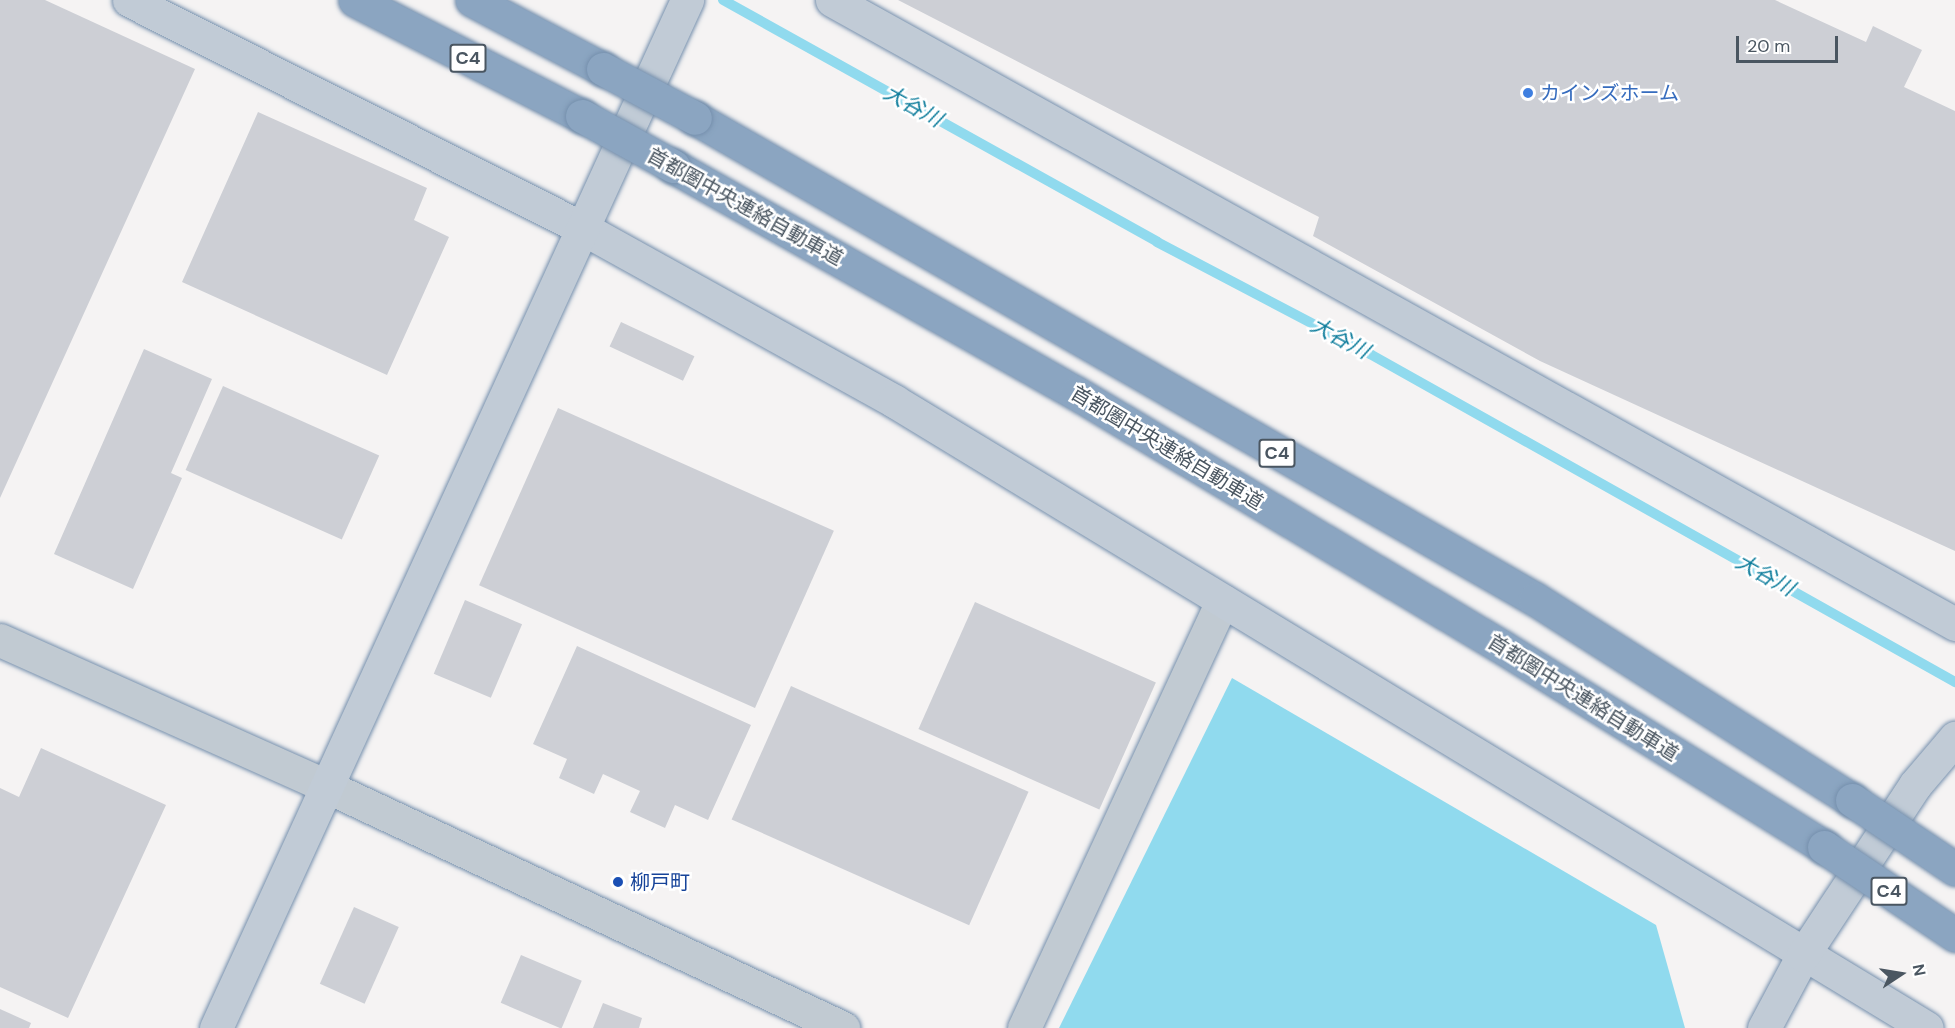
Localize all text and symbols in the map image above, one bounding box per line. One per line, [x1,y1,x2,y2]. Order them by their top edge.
scale bar [1739,24,1841,62]
text: 20 m [1747,34,1790,58]
road number: C4 [448,43,488,73]
water label: 大谷川 [879,80,947,132]
place label: カインズホーム [1540,81,1680,105]
marker: カインズホーム [1521,86,1535,100]
street label: 首都圏中央連絡自動車道 [643,143,847,271]
water label: 大谷川 [1306,312,1374,364]
street label: 首都圏中央連絡自動車道 [1067,381,1267,515]
road number: C4 [1258,438,1296,468]
water label: 大谷川 [1731,549,1799,601]
street label: 首都圏中央連絡自動車道 [1483,630,1683,766]
place label: 柳戸町 [630,870,690,894]
marker: 柳戸町 [611,875,625,889]
road number: C4 [1870,876,1908,906]
north arrow [1871,944,1931,1004]
text: N [1908,962,1931,978]

